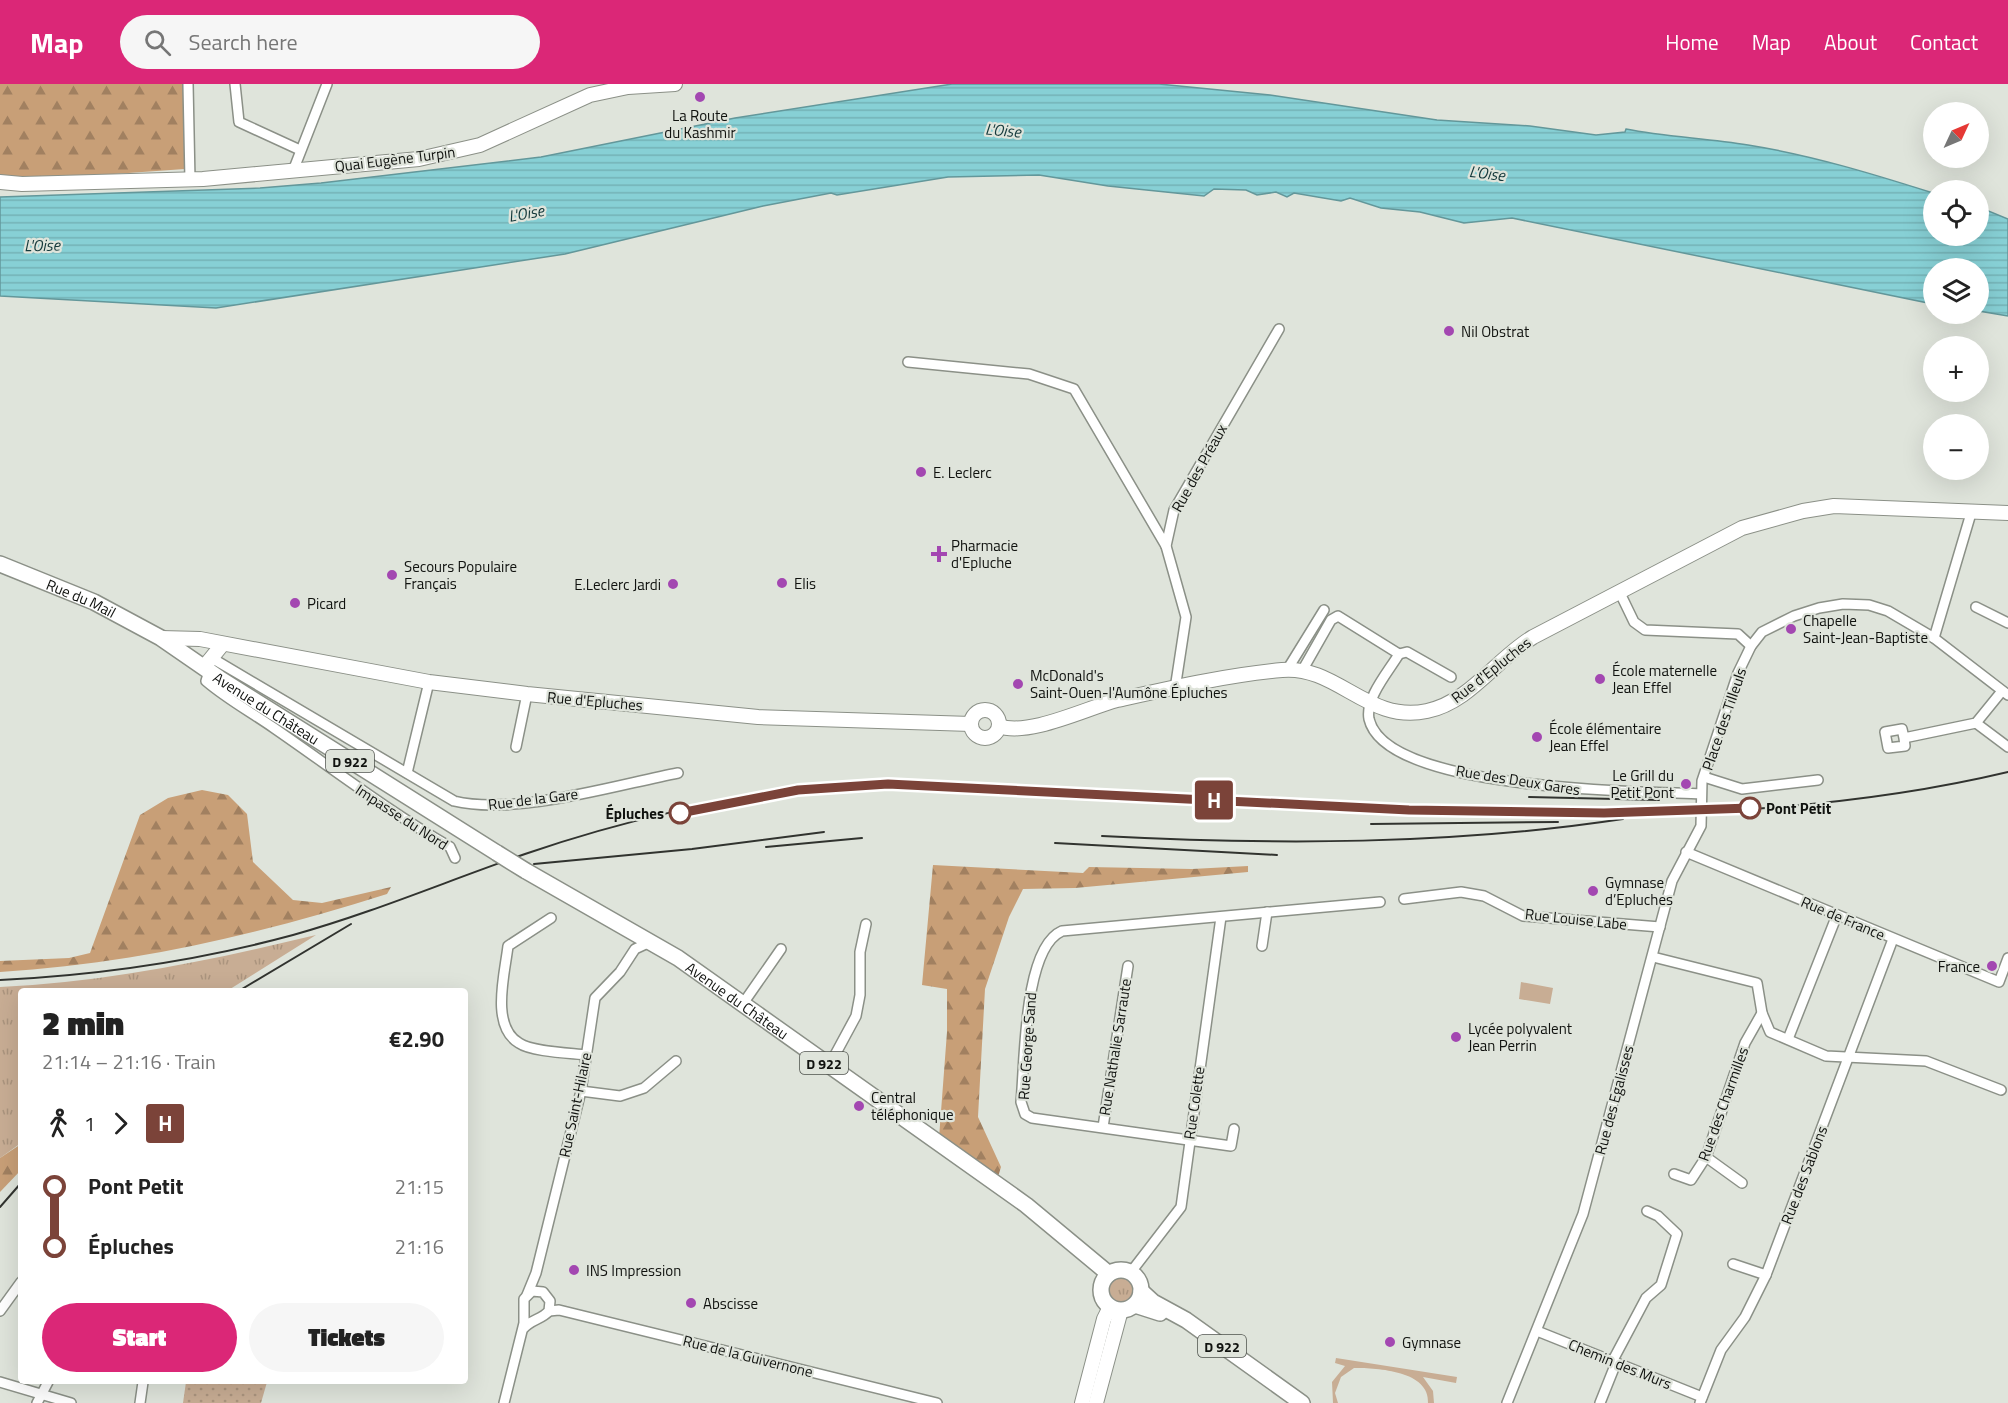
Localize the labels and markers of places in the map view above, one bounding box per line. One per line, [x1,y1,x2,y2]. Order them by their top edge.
marker: La Route du Kashmir [693,90,707,104]
place label: La Route du Kashmir [664,104,736,144]
place label: Nil Obstrat [1461,320,1530,343]
marker: Nil Obstrat [1442,324,1456,338]
place label: E. Leclerc [933,461,992,484]
marker: E. Leclerc [914,465,928,479]
place label: Pharmacie d'Epluche [951,534,1018,574]
marker: Pharmacie d'Epluche [932,547,946,561]
place label: Secours Populaire Français [404,555,517,595]
marker: Secours Populaire Français [385,568,399,582]
place label: Elis [794,572,816,595]
place label: E.Leclerc Jardi [574,573,661,596]
marker: Elis [775,576,789,590]
marker: E.Leclerc Jardi [666,577,680,591]
place label: Picard [307,592,346,615]
marker: Picard [288,596,302,610]
place label: Chapelle Saint-Jean-Baptiste [1803,609,1928,649]
marker: Chapelle Saint-Jean-Baptiste [1784,622,1798,636]
place label: École maternelle Jean Effel [1612,659,1717,699]
place label: McDonald's Saint-Ouen-l'Aumône Épluches [1030,664,1228,704]
marker: École maternelle Jean Effel [1593,672,1607,686]
marker: McDonald's Saint-Ouen-l'Aumône Épluches [1011,677,1025,691]
place label: École élémentaire Jean Effel [1549,717,1661,757]
marker: École élémentaire Jean Effel [1530,730,1544,744]
place label: Le Grill du Petit Pont [1610,764,1675,804]
marker: Le Grill du Petit Pont [1679,777,1693,791]
marker: Pont Petit [1739,797,1761,819]
place label: Pont Petit [1766,797,1832,820]
place label: Épluches [605,802,664,825]
marker: Épluches [669,802,691,824]
place label: Gymnase d’Epluches [1605,871,1673,911]
marker: Gymnase d’Epluches [1586,884,1600,898]
place label: France [1938,955,1980,978]
marker: France [1985,959,1999,973]
place label: Lycée polyvalent Jean Perrin [1468,1017,1573,1057]
marker: Lycée polyvalent Jean Perrin [1449,1030,1463,1044]
place label: Central téléphonique [871,1086,954,1126]
marker: Central téléphonique [852,1099,866,1113]
place label: INS Impression [586,1259,681,1282]
marker: INS Impression [567,1263,581,1277]
place label: Abscisse [703,1292,758,1315]
marker: Abscisse [684,1296,698,1310]
place label: Gymnase [1402,1331,1461,1354]
marker: Gymnase [1383,1335,1397,1349]

